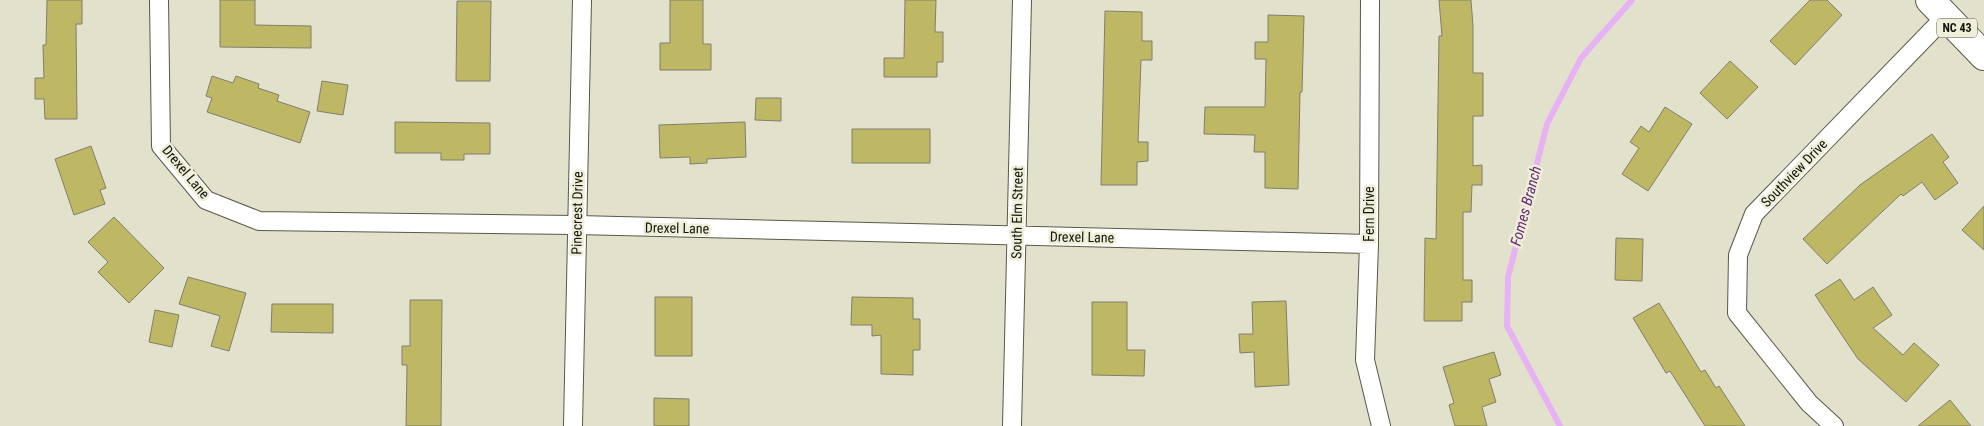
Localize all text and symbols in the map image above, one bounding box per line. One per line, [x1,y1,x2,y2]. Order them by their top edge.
road number: NC 43 [1937,18,1977,38]
street label: Southview Drive [1758,135,1831,210]
street label: Drexel Lane [159,142,213,202]
water label: Fomes Branch [1507,164,1545,248]
street label: South Elm Street [1008,167,1026,259]
street label: Pinecrest Drive [568,171,586,255]
street label: Fern Drive [1361,186,1377,242]
street label: Drexel Lane [645,219,710,237]
street label: Drexel Lane [1050,228,1115,246]

